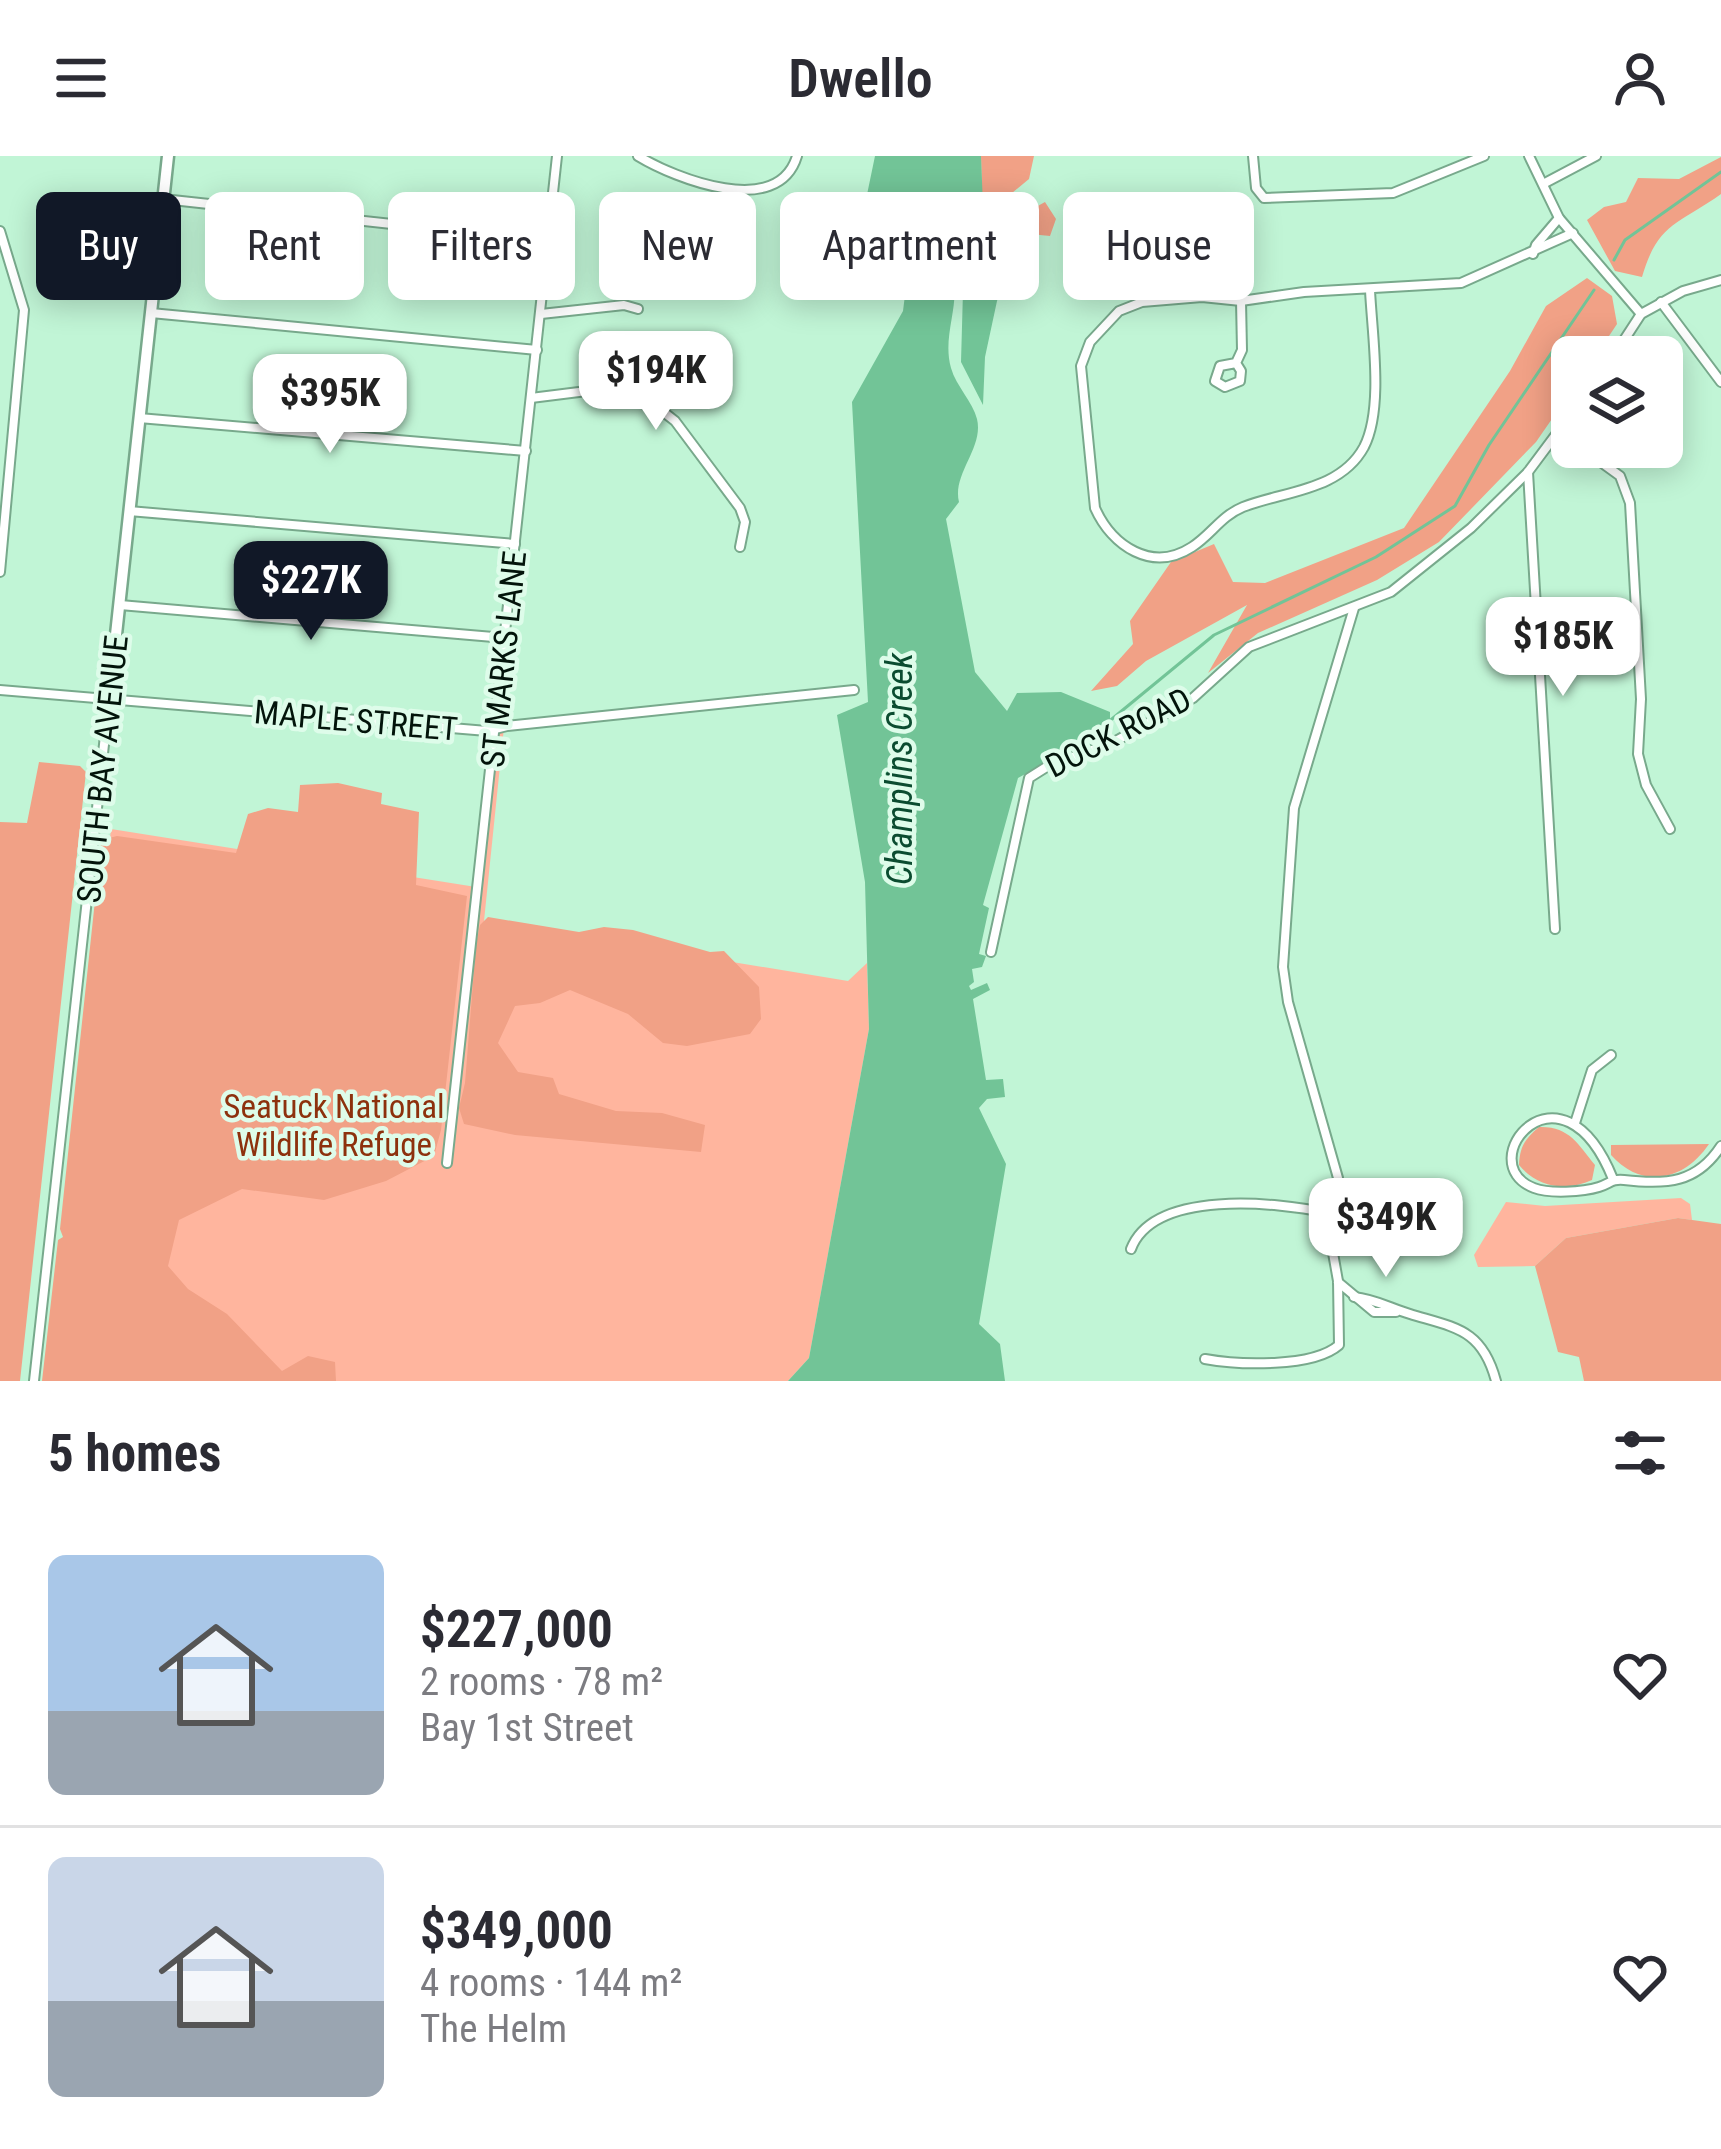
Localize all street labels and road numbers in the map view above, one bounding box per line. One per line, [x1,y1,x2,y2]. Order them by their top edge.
street label: ST MARKS LANE [473,549,534,769]
street label: SOUTH BAY AVENUE [69,633,136,905]
street label: DOCK ROAD [1039,679,1197,786]
street label: MAPLE STREET [252,692,459,749]

